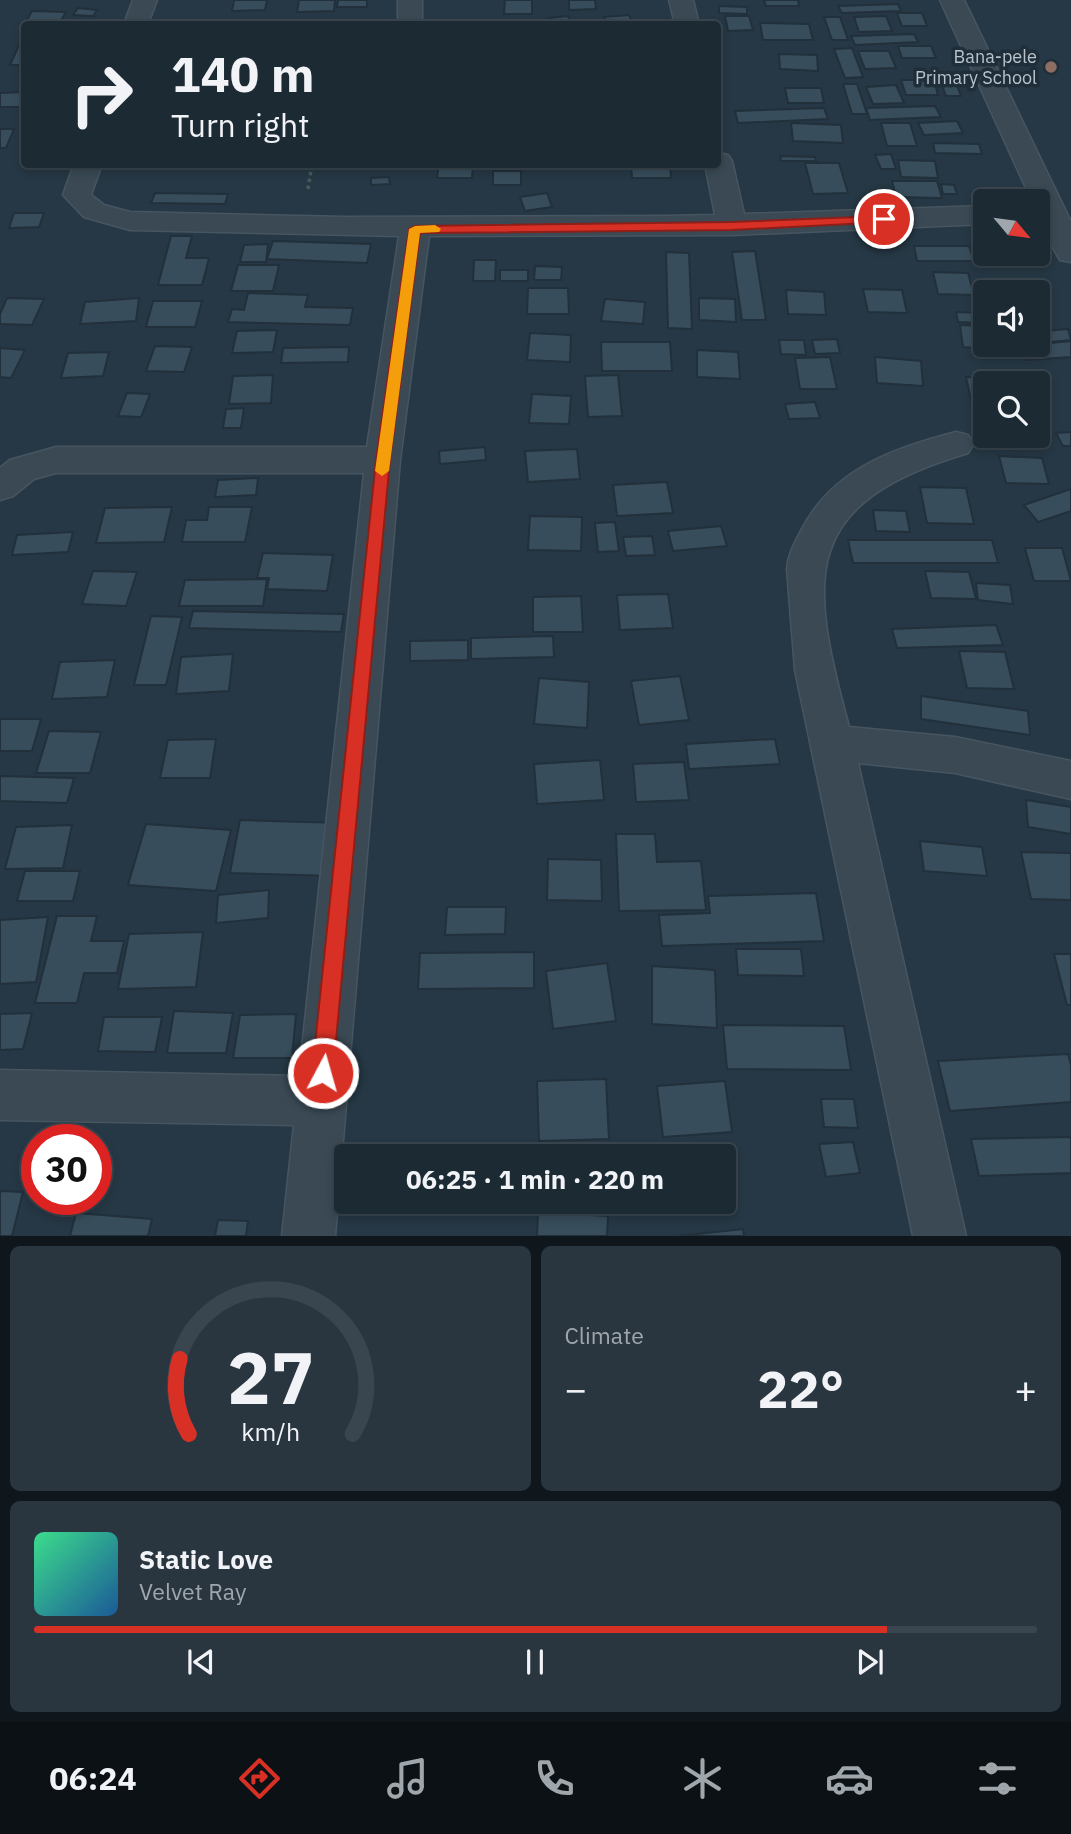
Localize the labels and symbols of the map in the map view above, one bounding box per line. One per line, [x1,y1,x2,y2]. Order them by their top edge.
place label: Bana-pele Primary School [915,45,1037,89]
marker: Bana-pele Primary School [1043,59,1059,75]
pin [854,189,914,249]
north arrow [973,189,1050,266]
position arrow [286,1036,360,1110]
speed limit sign: 30 [21,1124,112,1215]

